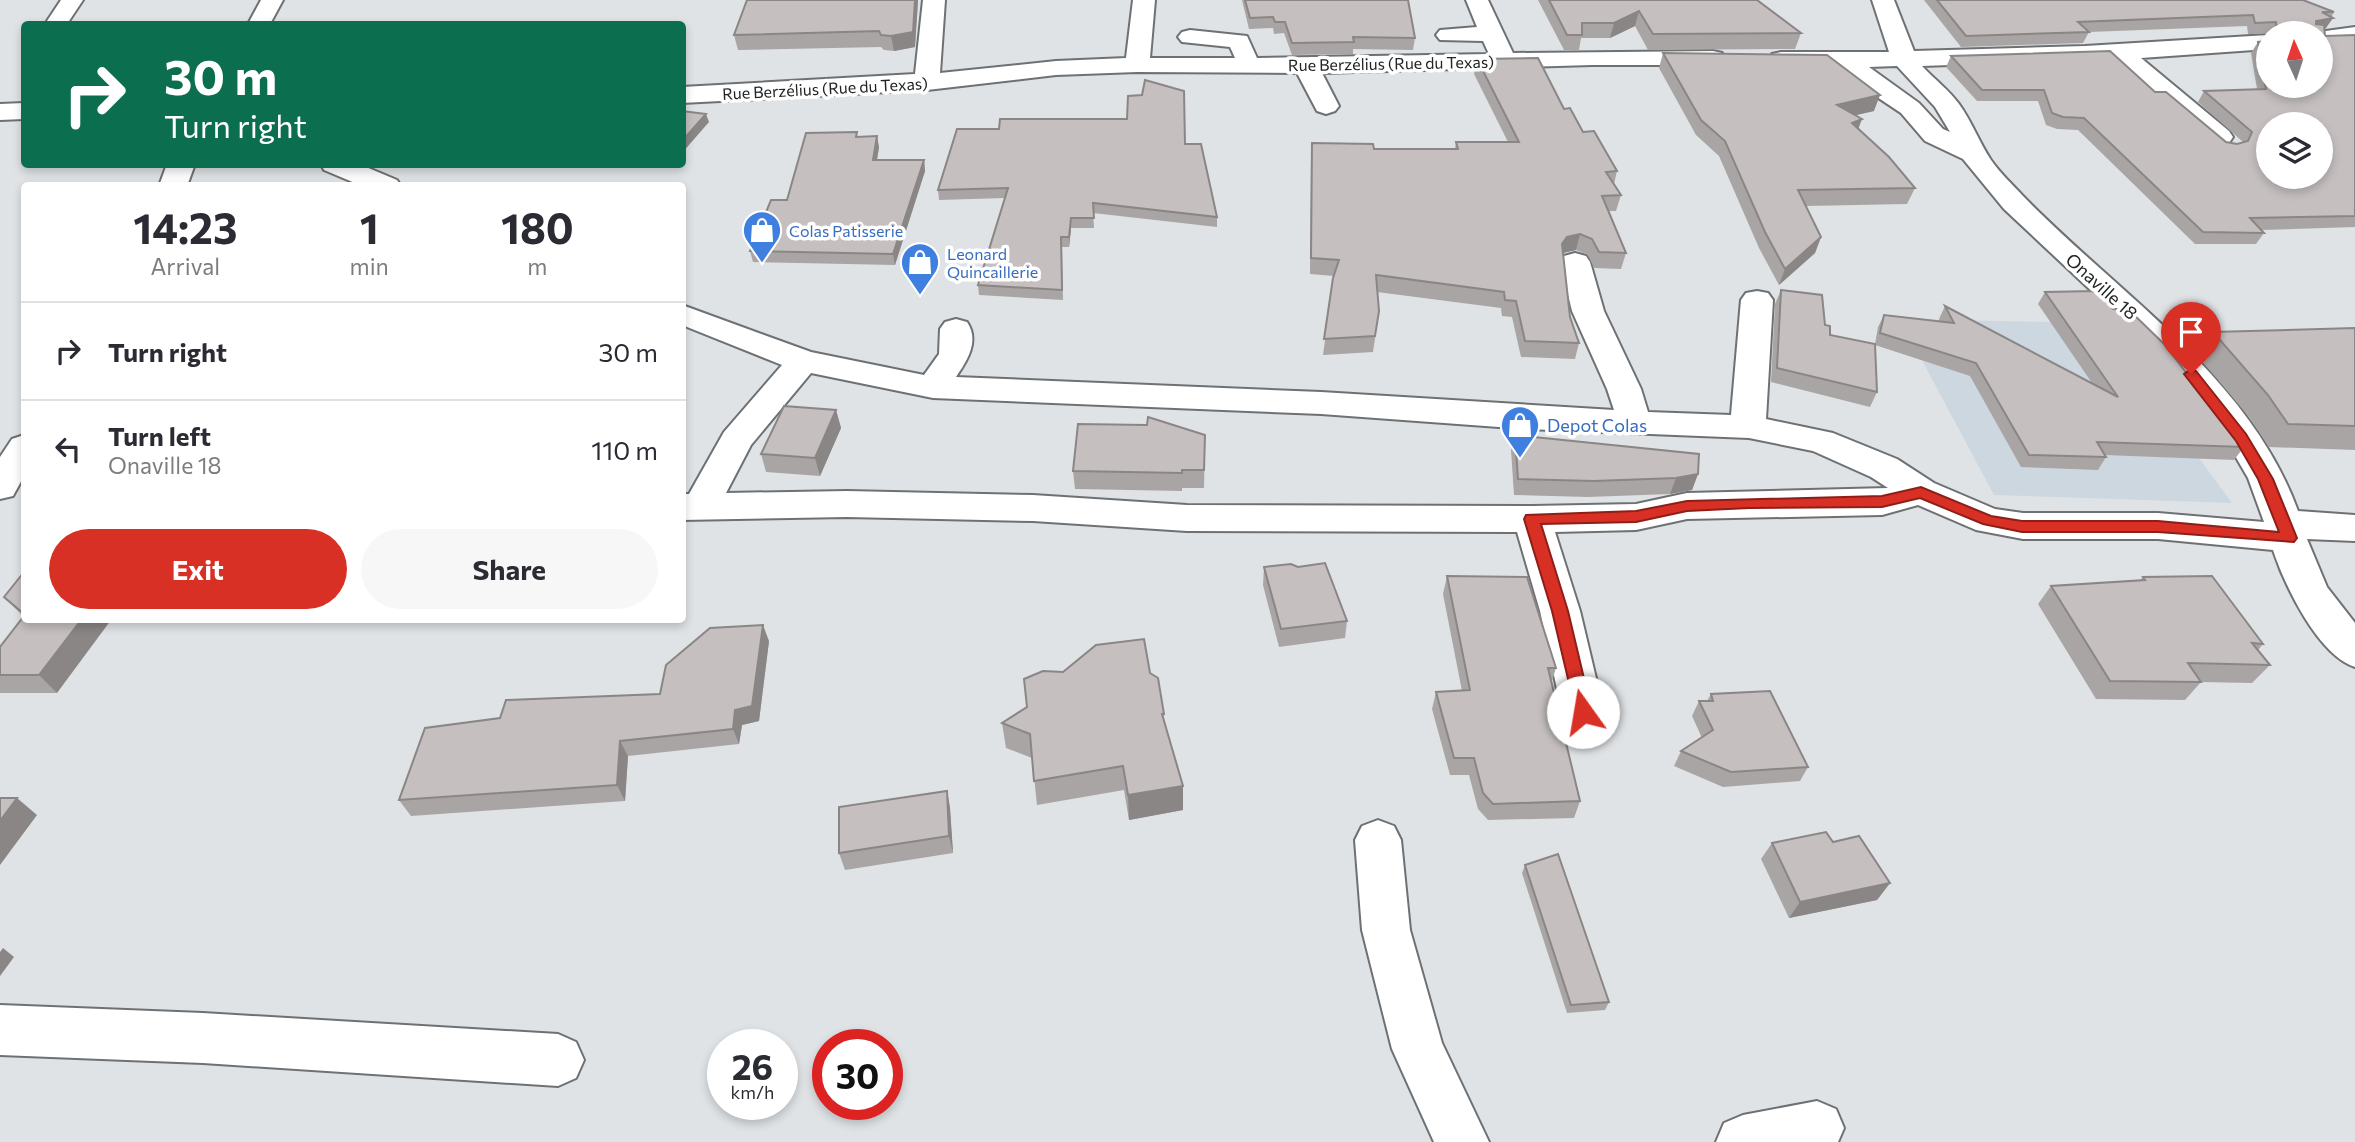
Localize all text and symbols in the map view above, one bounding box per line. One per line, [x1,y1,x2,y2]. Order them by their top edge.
north arrow [2256,21,2333,98]
map controls [2256,21,2333,189]
text: 30 m [164,45,277,105]
icon: right [49,49,140,140]
street label: Rue Berzélius (Rue du Texas) [1288,52,1494,74]
street label: Rue Berzélius (Rue du Texas) [722,73,928,103]
text: Turn right [164,105,307,145]
button: layers [2256,112,2333,189]
text: 14:23 [133,201,237,253]
text: 1 [360,201,379,253]
text: 180 [501,201,574,253]
shop icon: Colas Patisserie [741,209,783,264]
place label: Colas Patisserie [789,221,903,240]
shop icon: Leonard Quincaillerie [899,241,941,296]
place label: Leonard Quincaillerie [947,244,1038,281]
street label: Onaville 18 [2062,248,2142,324]
text: Arrival [150,252,220,280]
text: min [350,252,389,280]
text: m [527,252,547,280]
pin [2161,302,2221,374]
icon: arrive [2172,313,2210,351]
icon: right [49,332,87,370]
text: Turn right [108,336,227,367]
text: 30 m [599,336,658,367]
shop icon: Depot Colas [1499,404,1541,459]
place label: Depot Colas [1547,414,1647,436]
text: Turn left [108,420,211,451]
icon: left [49,430,87,468]
text: 110 m [591,434,658,465]
text: Onaville 18 [108,451,221,479]
button: Exit [49,529,347,609]
button: Share [361,529,658,609]
position arrow [1546,675,1620,749]
speed limit sign: 30 [812,1029,903,1120]
text: 26 [732,1044,773,1087]
text: km/h [731,1081,774,1103]

